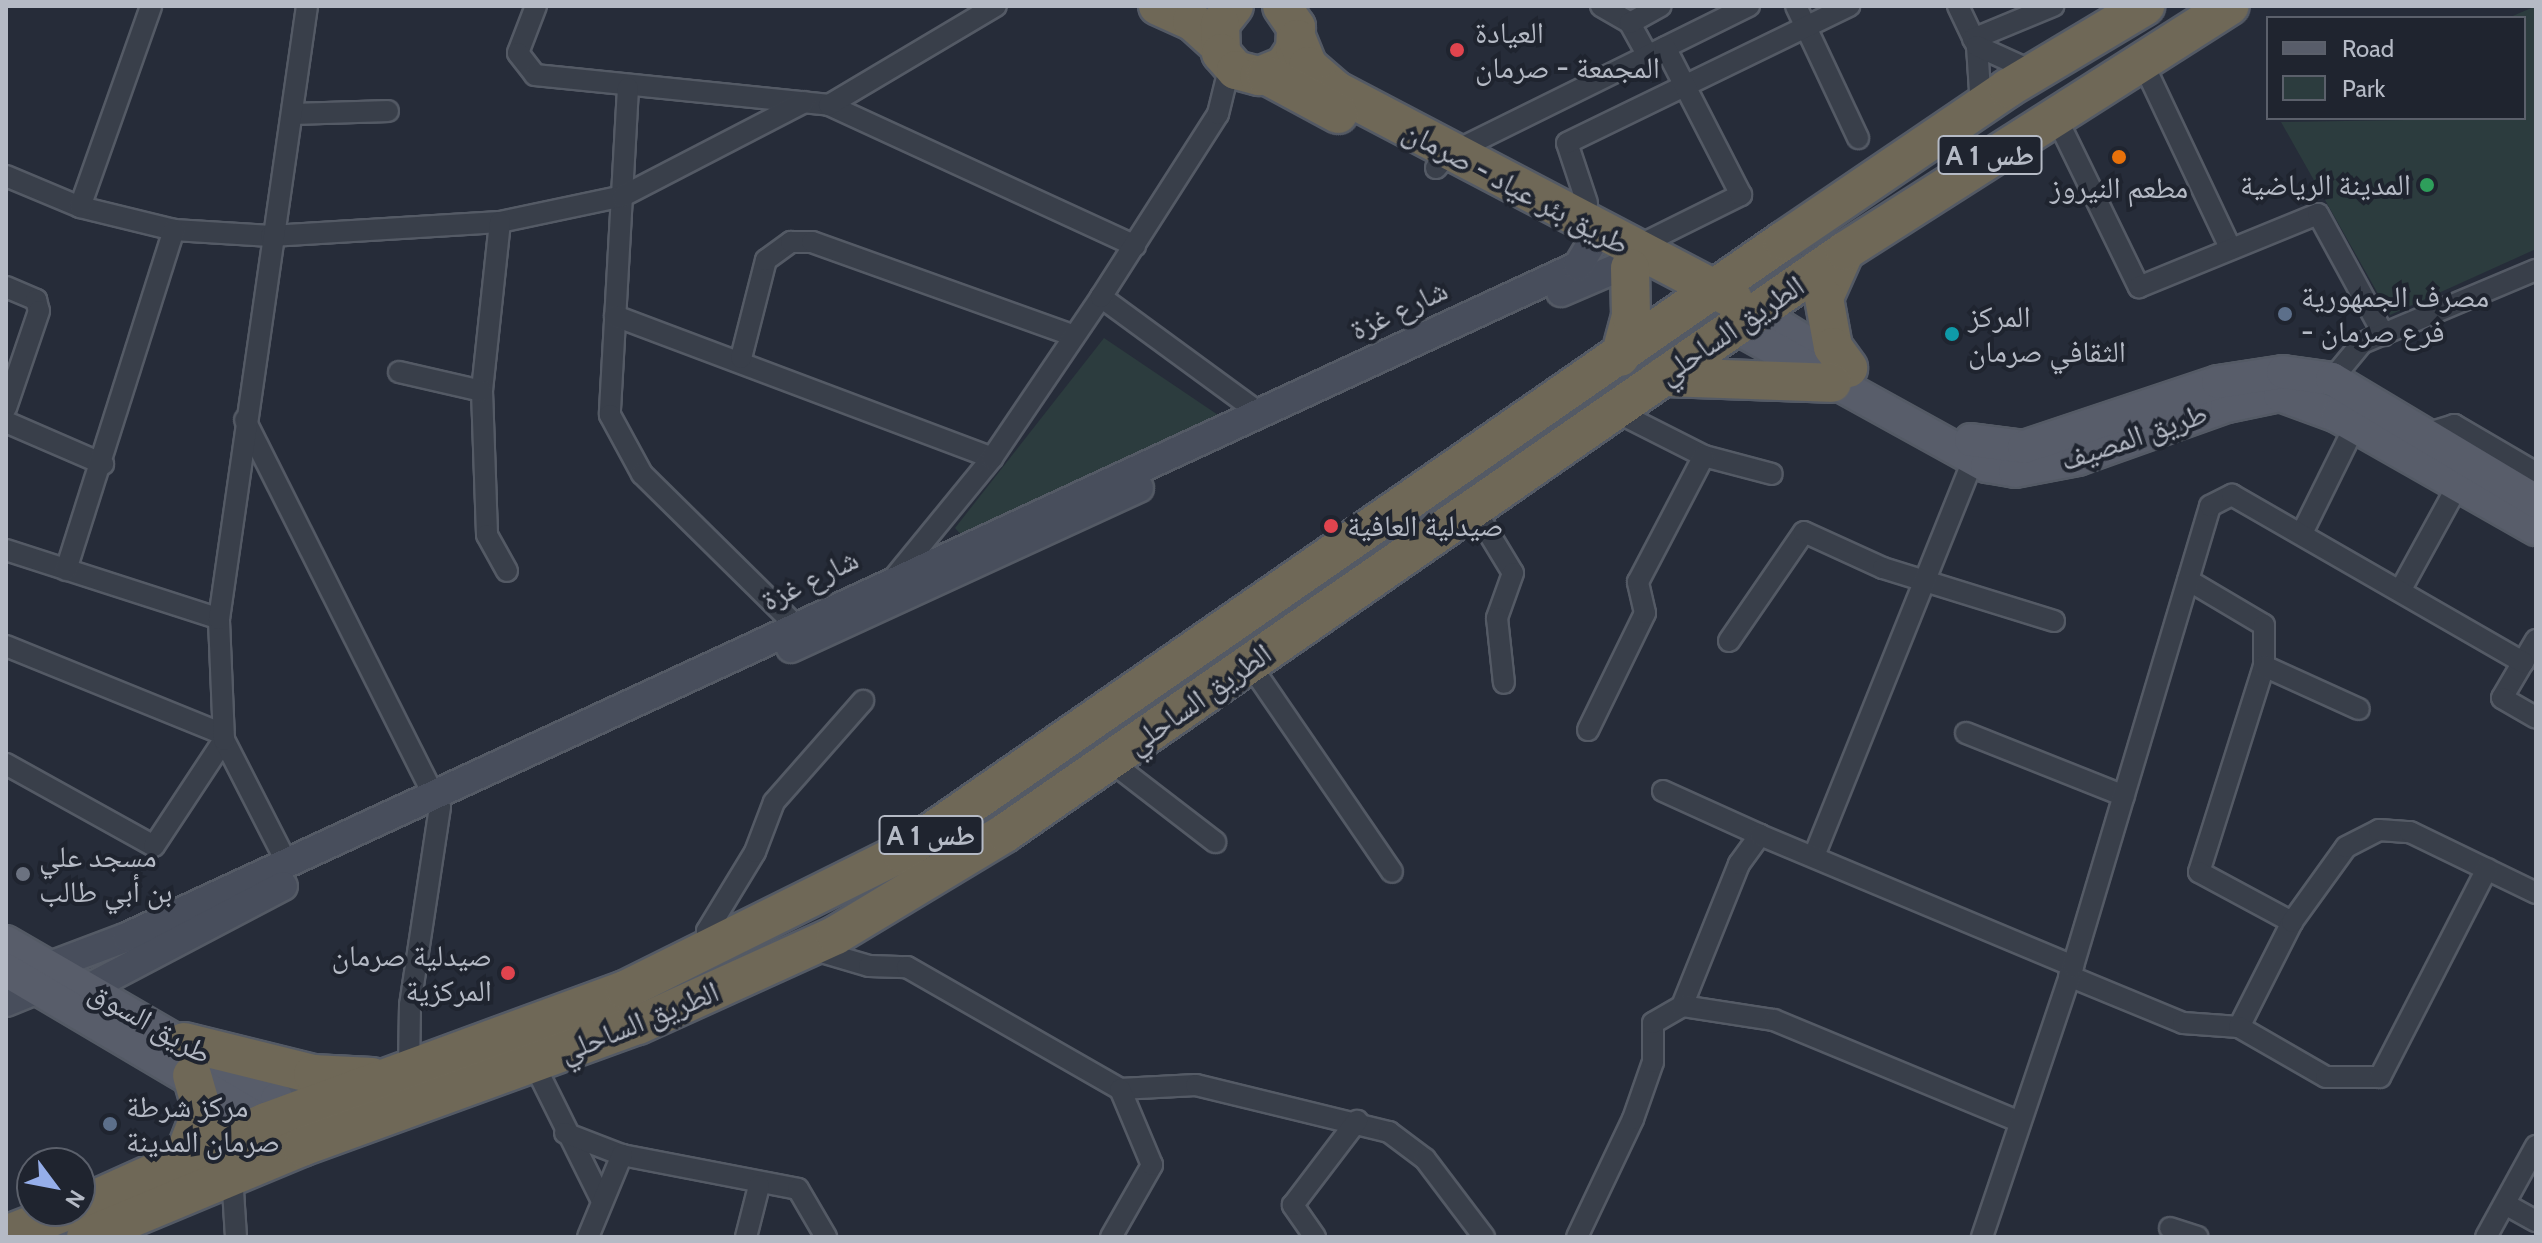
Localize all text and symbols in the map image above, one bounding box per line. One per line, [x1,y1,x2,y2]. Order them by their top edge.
place label: العيادة المجمعة - صرمان [1475,15,1660,86]
legend [2266,16,2526,120]
text: Road [2342,34,2394,63]
marker: العيادة المجمعة - صرمان [1446,39,1468,61]
text: Park [2342,74,2385,103]
street label: طريق بئر عياد - صرمان [1397,113,1635,263]
road number: A 1 طس [1936,131,2044,179]
marker: مطعم النيروز [2110,148,2128,166]
place label: المدينة الرياضية [2240,167,2411,203]
place label: مطعم النيروز [2050,170,2188,206]
marker: المدينة الرياضية [2418,176,2436,194]
street label: الطريق الساحلي [1651,268,1811,392]
street label: شارع غزة [1345,272,1453,348]
place label: مصرف الجمهورية - فرع صرمان [2301,279,2489,350]
place label: المركز الثقافي صرمان [1968,299,2126,370]
marker: مصرف الجمهورية - فرع صرمان [2276,305,2294,323]
marker: المركز الثقافي صرمان [1943,325,1961,343]
street label: طريق المصيف [2056,395,2212,479]
place label: صيدلية العافية [1347,508,1504,544]
marker: صيدلية العافية [1322,517,1340,535]
street label: شارع غزة [756,541,864,619]
street label: الطريق الساحلي [1120,636,1278,762]
road number: A 1 طس [877,811,985,859]
place label: مسجد علي بن أبي طالب [39,839,173,910]
marker: مسجد علي بن أبي طالب [14,865,32,883]
place label: صيدلية صرمان المركزية [331,938,492,1008]
marker: صيدلية صرمان المركزية [499,964,517,982]
street label: طريق السوق [83,974,217,1072]
street label: الطريق الساحلي [554,974,724,1070]
place label: مركز شرطة صرمان المدينة [126,1089,280,1160]
marker: مركز شرطة صرمان المدينة [101,1115,119,1133]
north arrow [16,1147,96,1227]
text: N [60,1185,91,1213]

